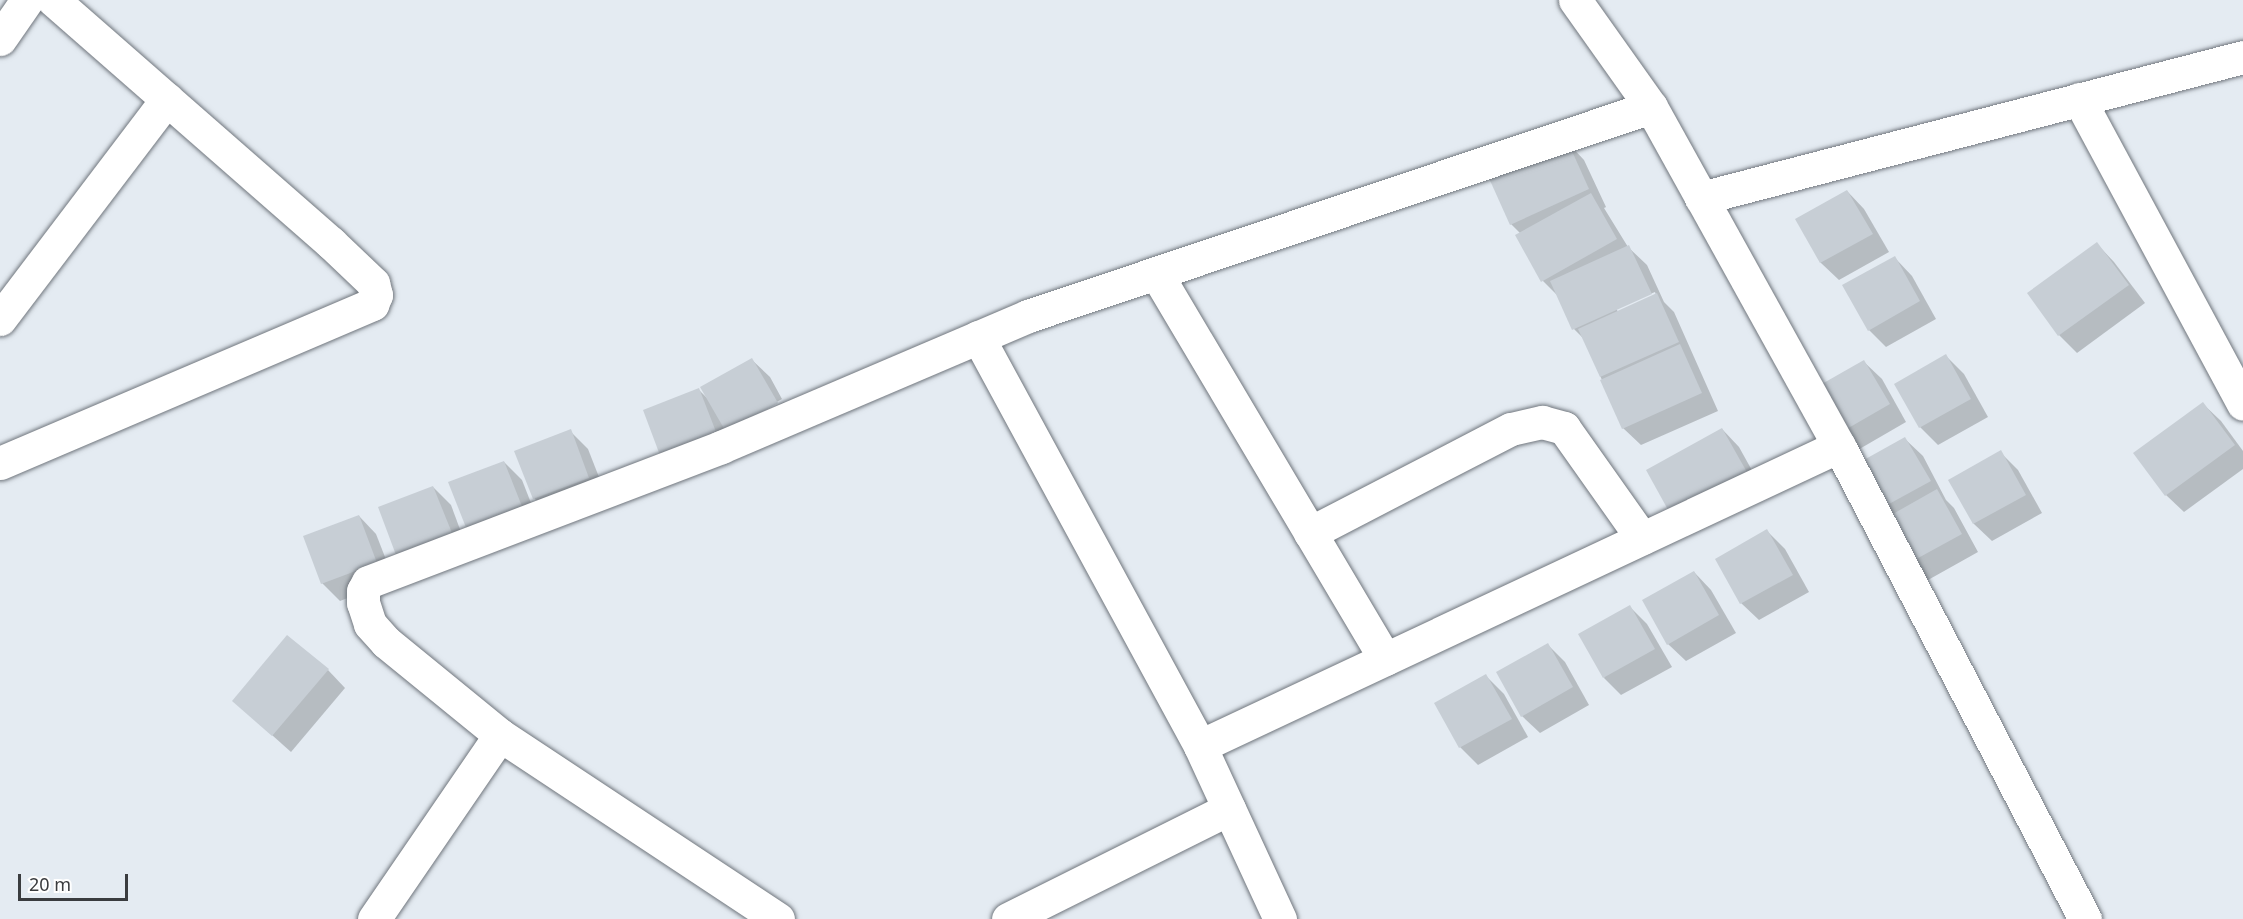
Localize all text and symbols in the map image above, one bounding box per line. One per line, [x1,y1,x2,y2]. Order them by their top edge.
scale bar [21,862,130,900]
text: 20 m [29,872,71,896]

